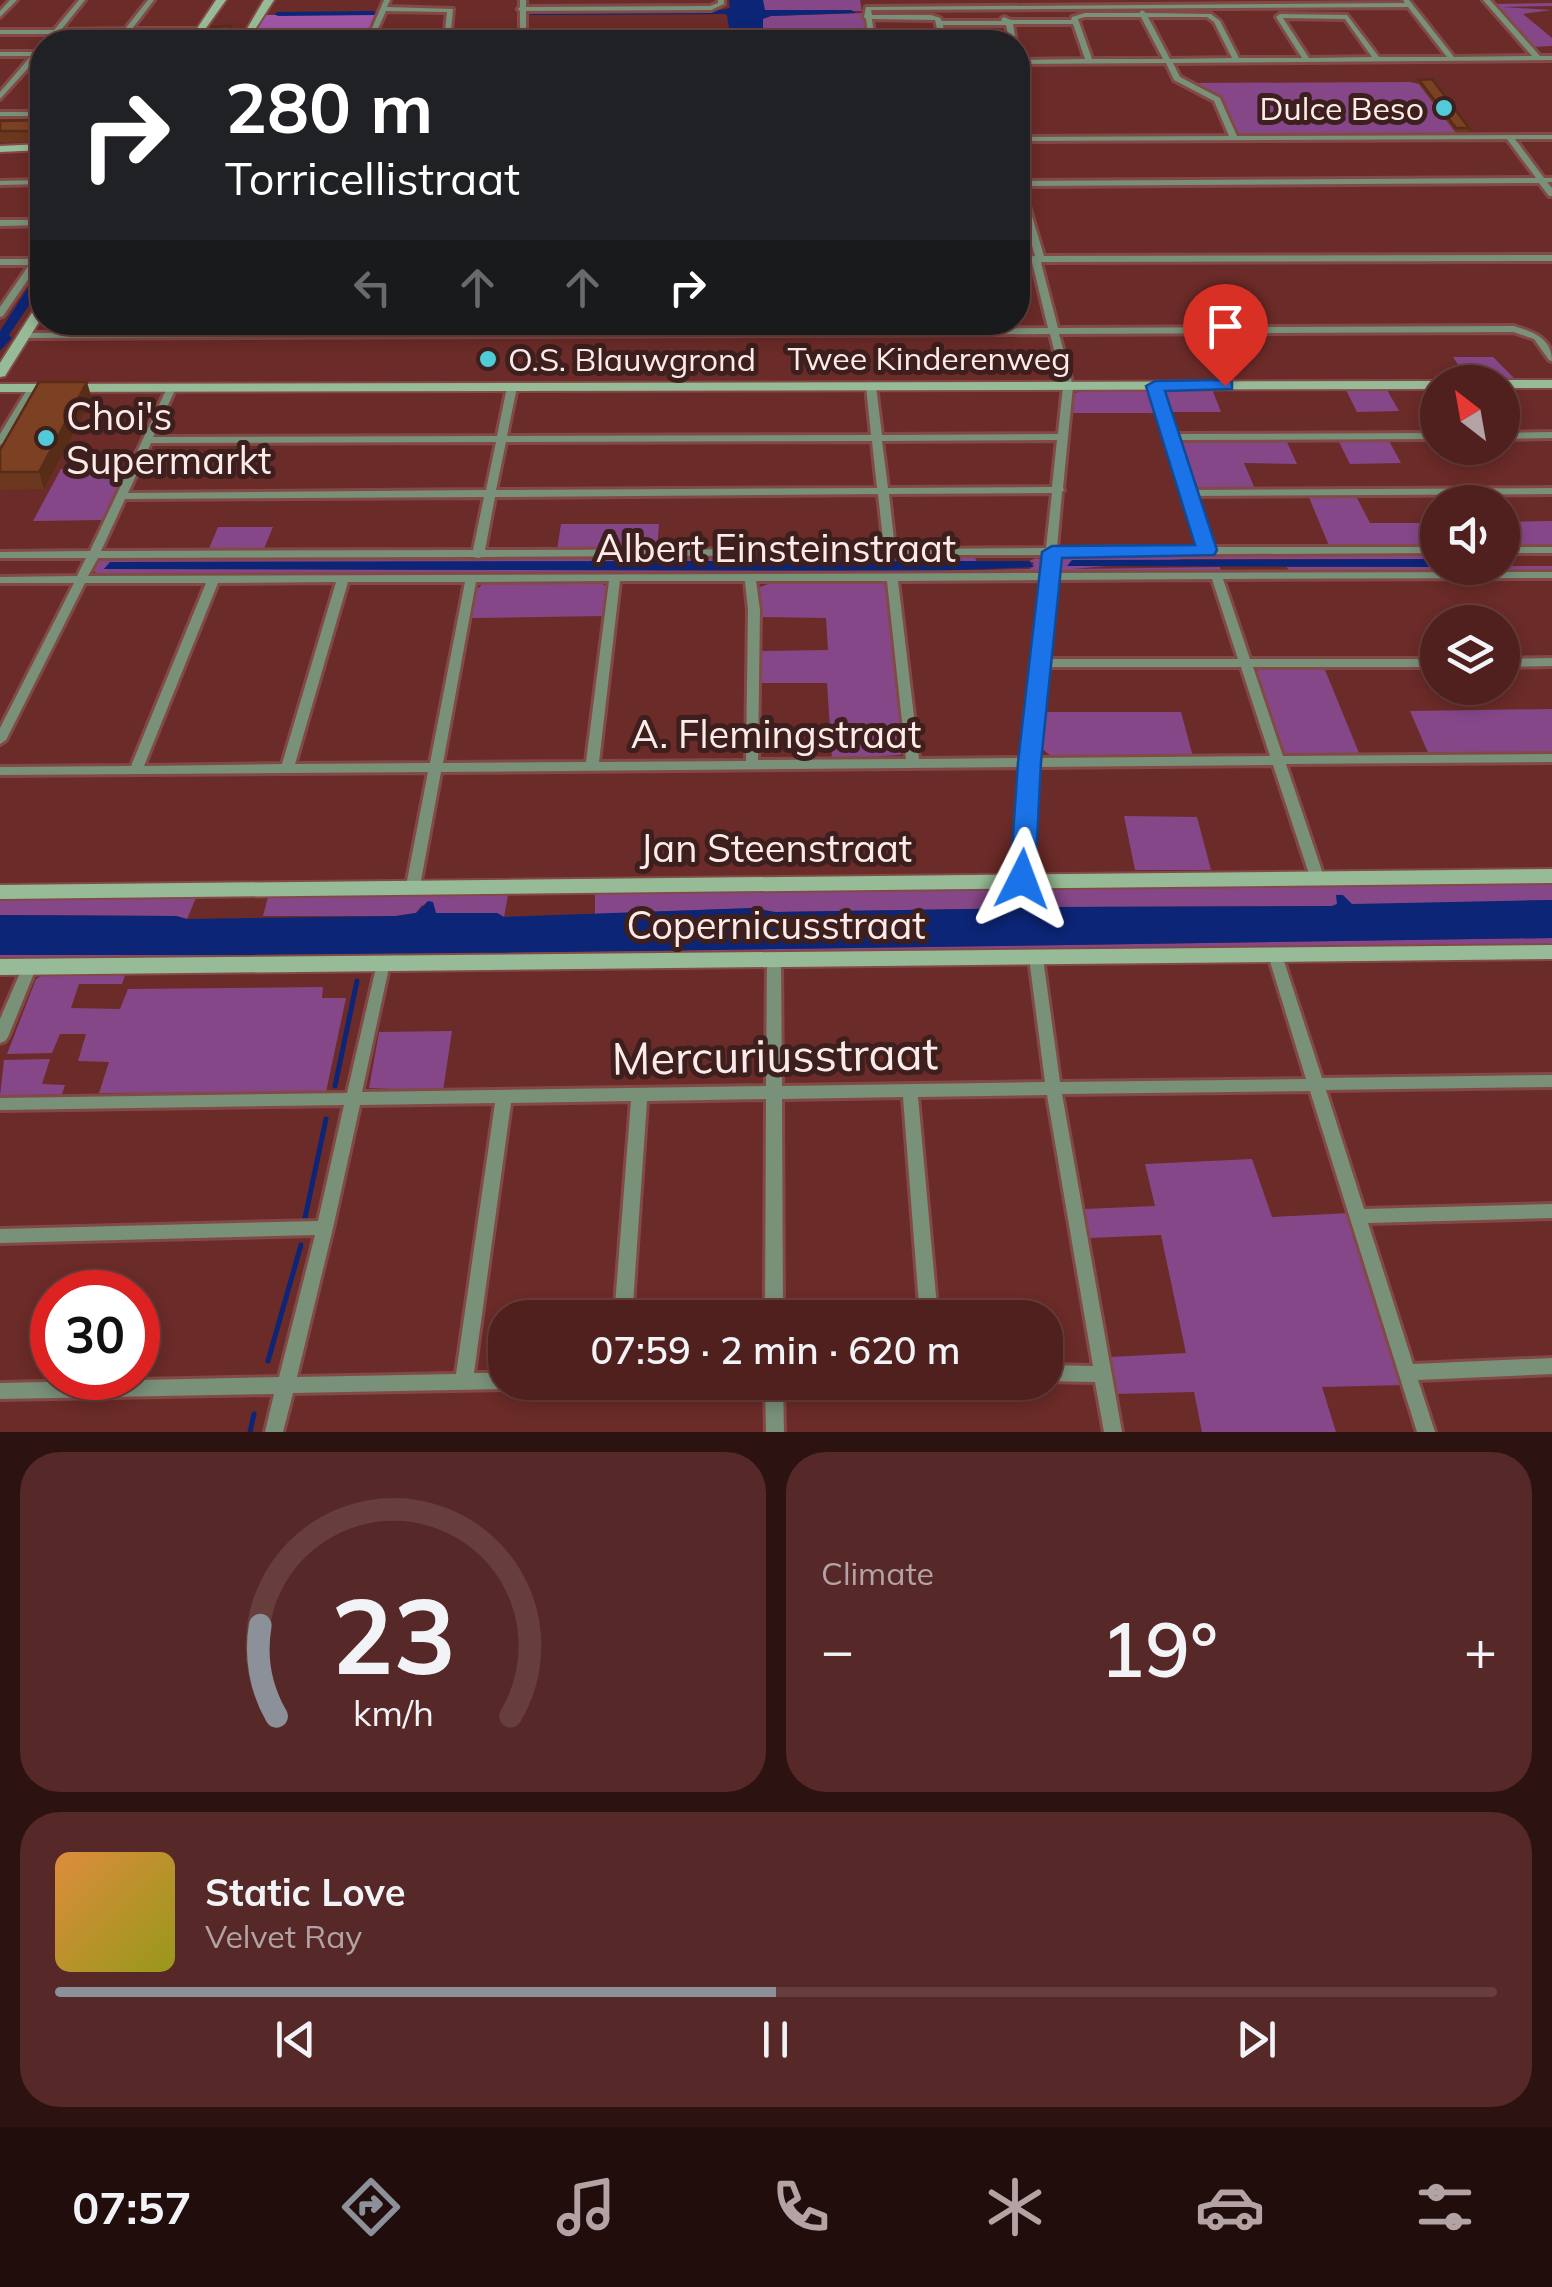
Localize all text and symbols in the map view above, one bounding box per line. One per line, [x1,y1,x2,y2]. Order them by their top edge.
text: 280 m [225,63,433,151]
icon: right [60,70,190,200]
place label: Dulce Beso [1259,88,1424,128]
marker: Dulce Beso [1433,97,1455,119]
text: Torricellistraat [225,150,520,206]
icon: left [345,260,400,315]
icon: ahead [450,260,505,315]
icon: ahead [555,260,610,315]
icon: right [660,260,715,315]
pin [1183,284,1268,387]
icon: arrive [1198,299,1253,354]
street label: Twee Kinderenweg [788,338,1070,378]
place label: O.S. Blauwgrond [508,339,756,379]
marker: O.S. Blauwgrond [477,348,499,370]
north arrow [1420,365,1520,465]
map controls [1420,365,1520,705]
place label: Choi's Supermarkt [66,392,271,484]
marker: Choi's Supermarkt [35,427,57,449]
button: sound [1420,485,1520,585]
street label: Albert Einsteinstraat [596,524,956,572]
button: layers [1420,605,1520,705]
street label: A. Flemingstraat [631,710,921,758]
street label: Jan Steenstraat [640,824,912,872]
position arrow [970,827,1074,931]
street label: Copernicusstraat [627,901,926,949]
street label: Mercuriusstraat [611,1024,939,1086]
speed limit sign: 30 [30,1270,160,1400]
text: 07:59 · 2 min · 620 m [590,1326,961,1374]
text: Climate [821,1553,934,1593]
text: 23 [331,1569,455,1700]
text: 19° [1100,1602,1218,1696]
text: − [821,1615,854,1684]
text: + [1464,1615,1497,1684]
text: km/h [353,1690,433,1735]
text: Static Love [205,1868,406,1916]
text: Velvet Ray [205,1916,362,1956]
icon: previous [268,2012,323,2067]
icon: pause [748,2012,803,2067]
icon: next [1229,2012,1284,2067]
icon: directions [336,2172,406,2242]
icon: music [551,2172,621,2242]
icon: phone [766,2172,836,2242]
icon: climate [980,2172,1050,2242]
icon: car [1195,2172,1265,2242]
icon: filters [1410,2172,1480,2242]
text: 07:57 [72,2179,192,2235]

